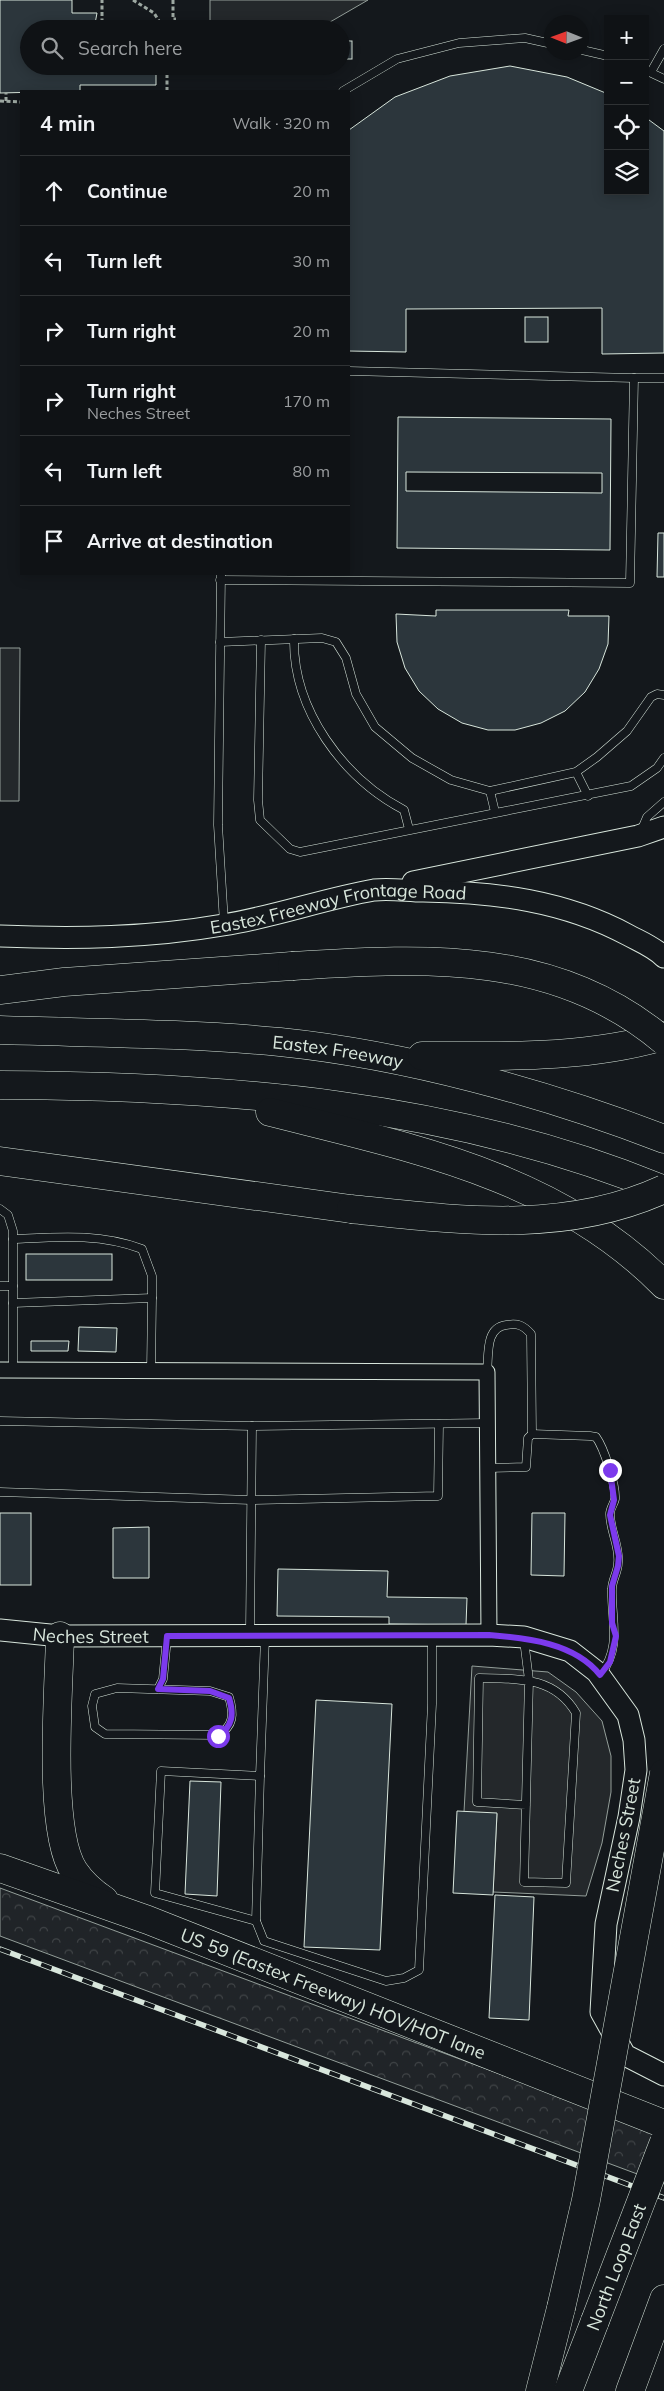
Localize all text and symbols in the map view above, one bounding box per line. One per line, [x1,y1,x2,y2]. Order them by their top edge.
north arrow [544,15,589,60]
map controls [604,15,649,195]
button: + [604,15,649,60]
search box [20,20,350,75]
icon: search [38,34,66,62]
text: Search here [78,36,182,60]
button: − [604,60,649,105]
button: locate [604,105,649,150]
text: 4 min [40,110,95,136]
text: Walk · 320 m [232,113,330,133]
button: layers [604,150,649,195]
icon: ahead [40,177,68,205]
text: Continue [87,179,167,203]
text: 20 m [293,181,330,201]
icon: left [40,247,68,275]
text: Turn left [87,249,162,273]
text: 30 m [293,251,330,271]
icon: right [40,317,68,345]
text: Turn right [87,319,176,343]
text: 20 m [293,321,330,341]
text: Turn right [87,379,176,403]
icon: right [40,387,68,415]
text: 170 m [283,391,330,411]
text: Neches Street [87,403,190,423]
icon: left [40,457,68,485]
text: Turn left [87,459,162,483]
text: 80 m [293,461,330,481]
icon: arrive [40,527,68,555]
text: Arrive at destination [87,529,273,553]
street label: Eastex Freeway Frontage Road [208,878,467,938]
street label: Eastex Freeway [272,1030,406,1073]
route end [599,1459,622,1482]
street label: Neches Street [32,1622,149,1648]
route start [207,1725,230,1748]
street label: Neches Street [601,1776,645,1894]
street label: US 59 (Eastex Freeway) HOV/HOT lane [177,1923,489,2064]
street label: North Loop East [581,2200,651,2334]

